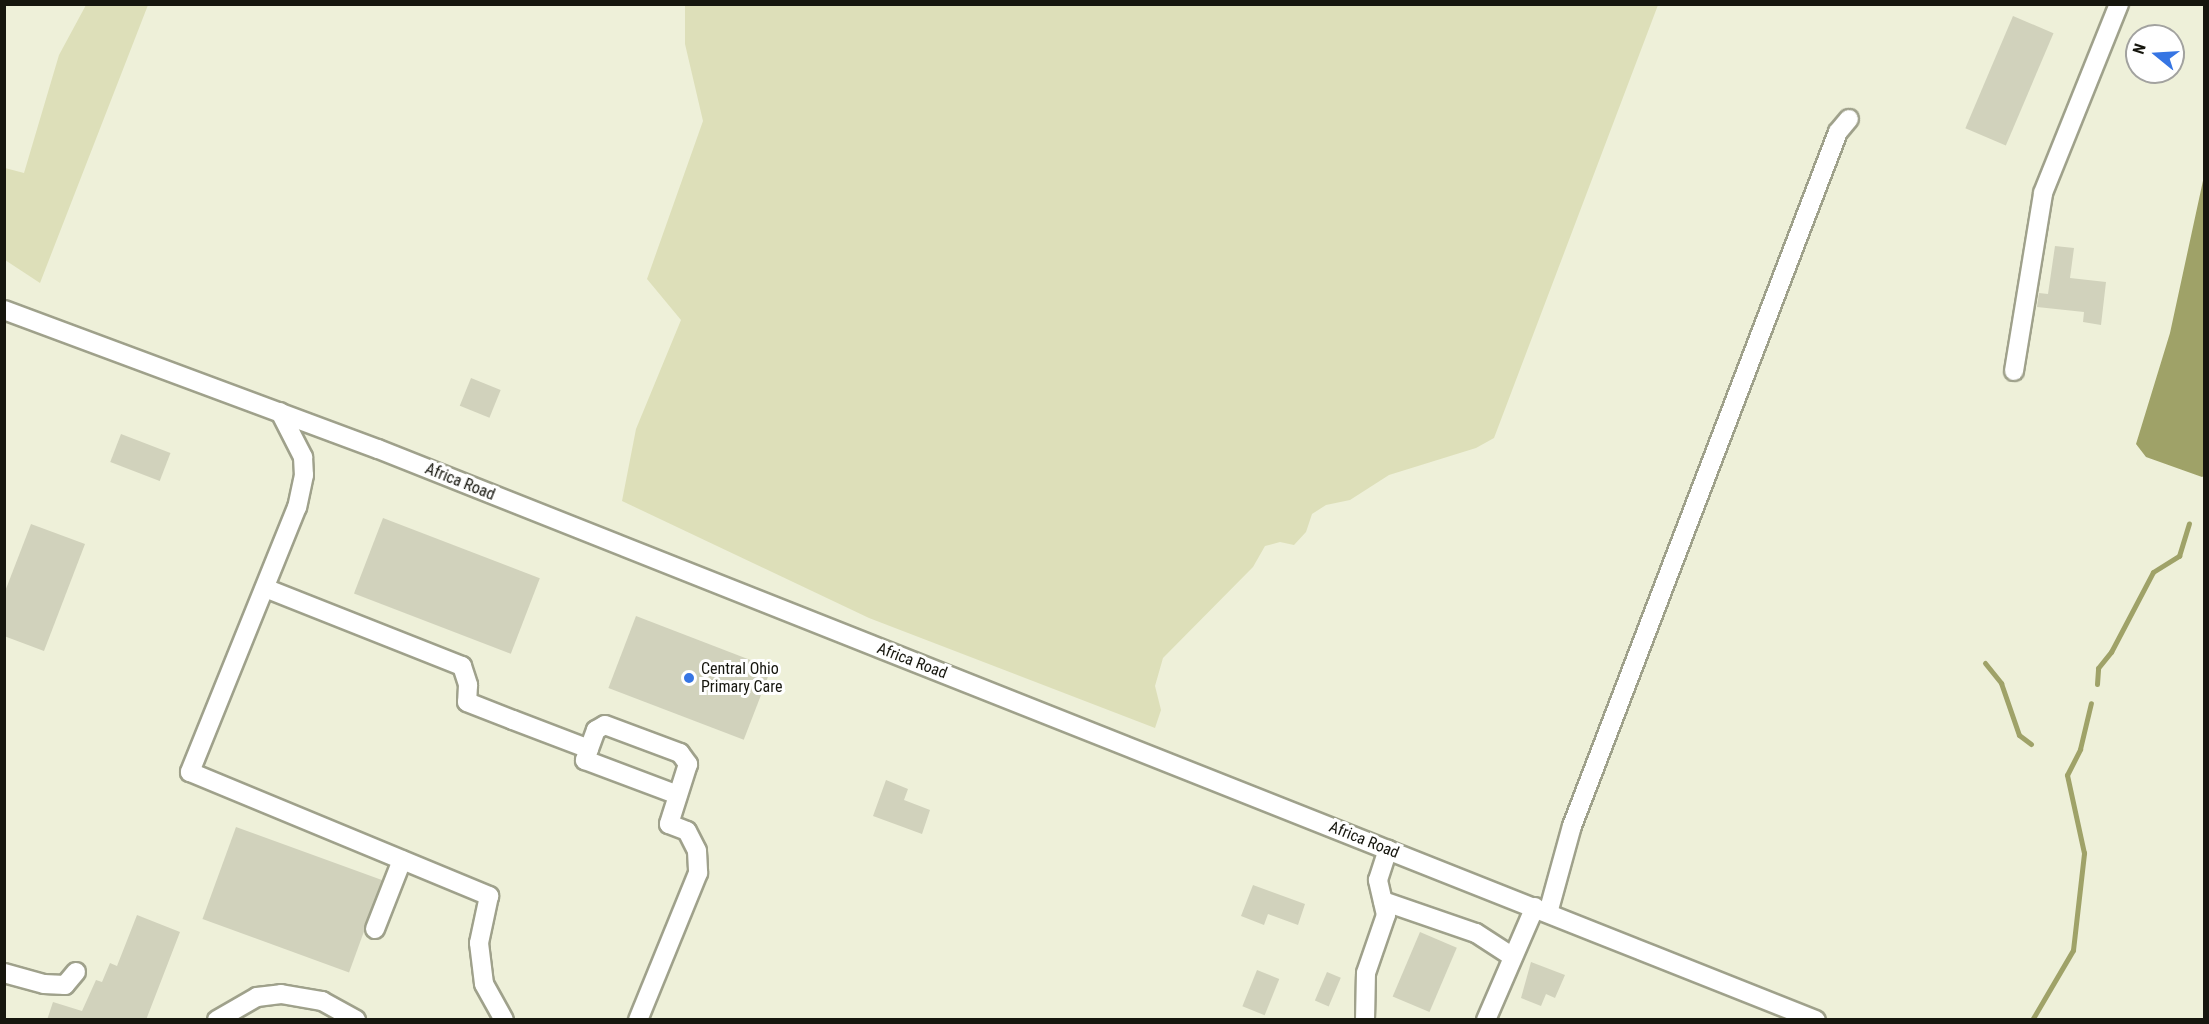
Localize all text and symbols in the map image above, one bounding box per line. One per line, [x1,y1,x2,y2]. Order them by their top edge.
north arrow [2125,24,2185,84]
text: N [2129,41,2150,57]
street label: Africa Road [422,459,498,505]
street label: Africa Road [874,639,950,683]
place label: Central Ohio Primary Care [701,659,782,697]
marker: Central Ohio Primary Care [682,671,696,685]
street label: Africa Road [1326,817,1402,863]

